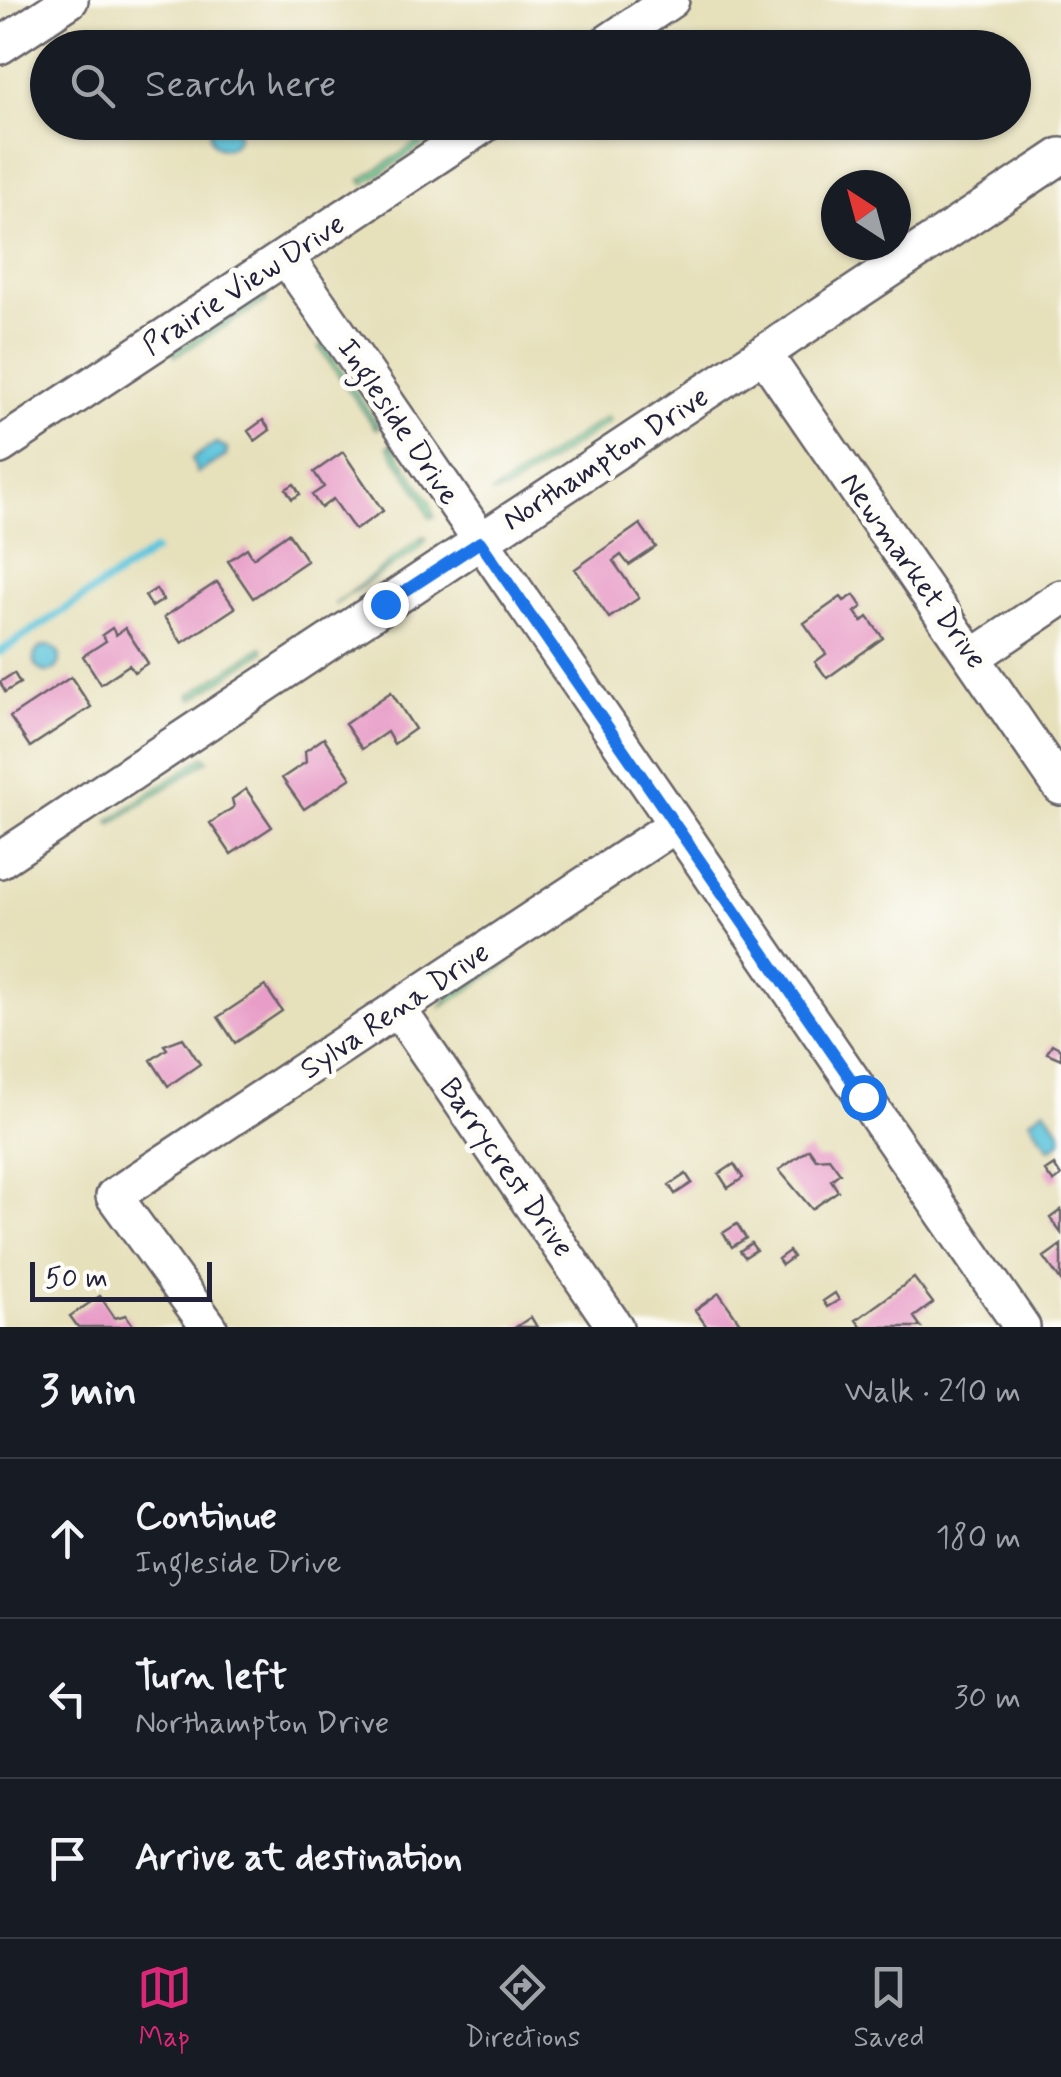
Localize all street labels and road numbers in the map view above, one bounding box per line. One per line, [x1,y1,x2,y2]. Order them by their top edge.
street label: Prairie View Drive [135,205,353,365]
street label: Ingleside Drive [325,331,468,515]
street label: Northampton Drive [495,378,717,540]
street label: Newmarket Drive [831,465,995,677]
street label: Sylva Rena Drive [293,933,497,1089]
street label: Barrycrest Drive [430,1071,582,1265]

